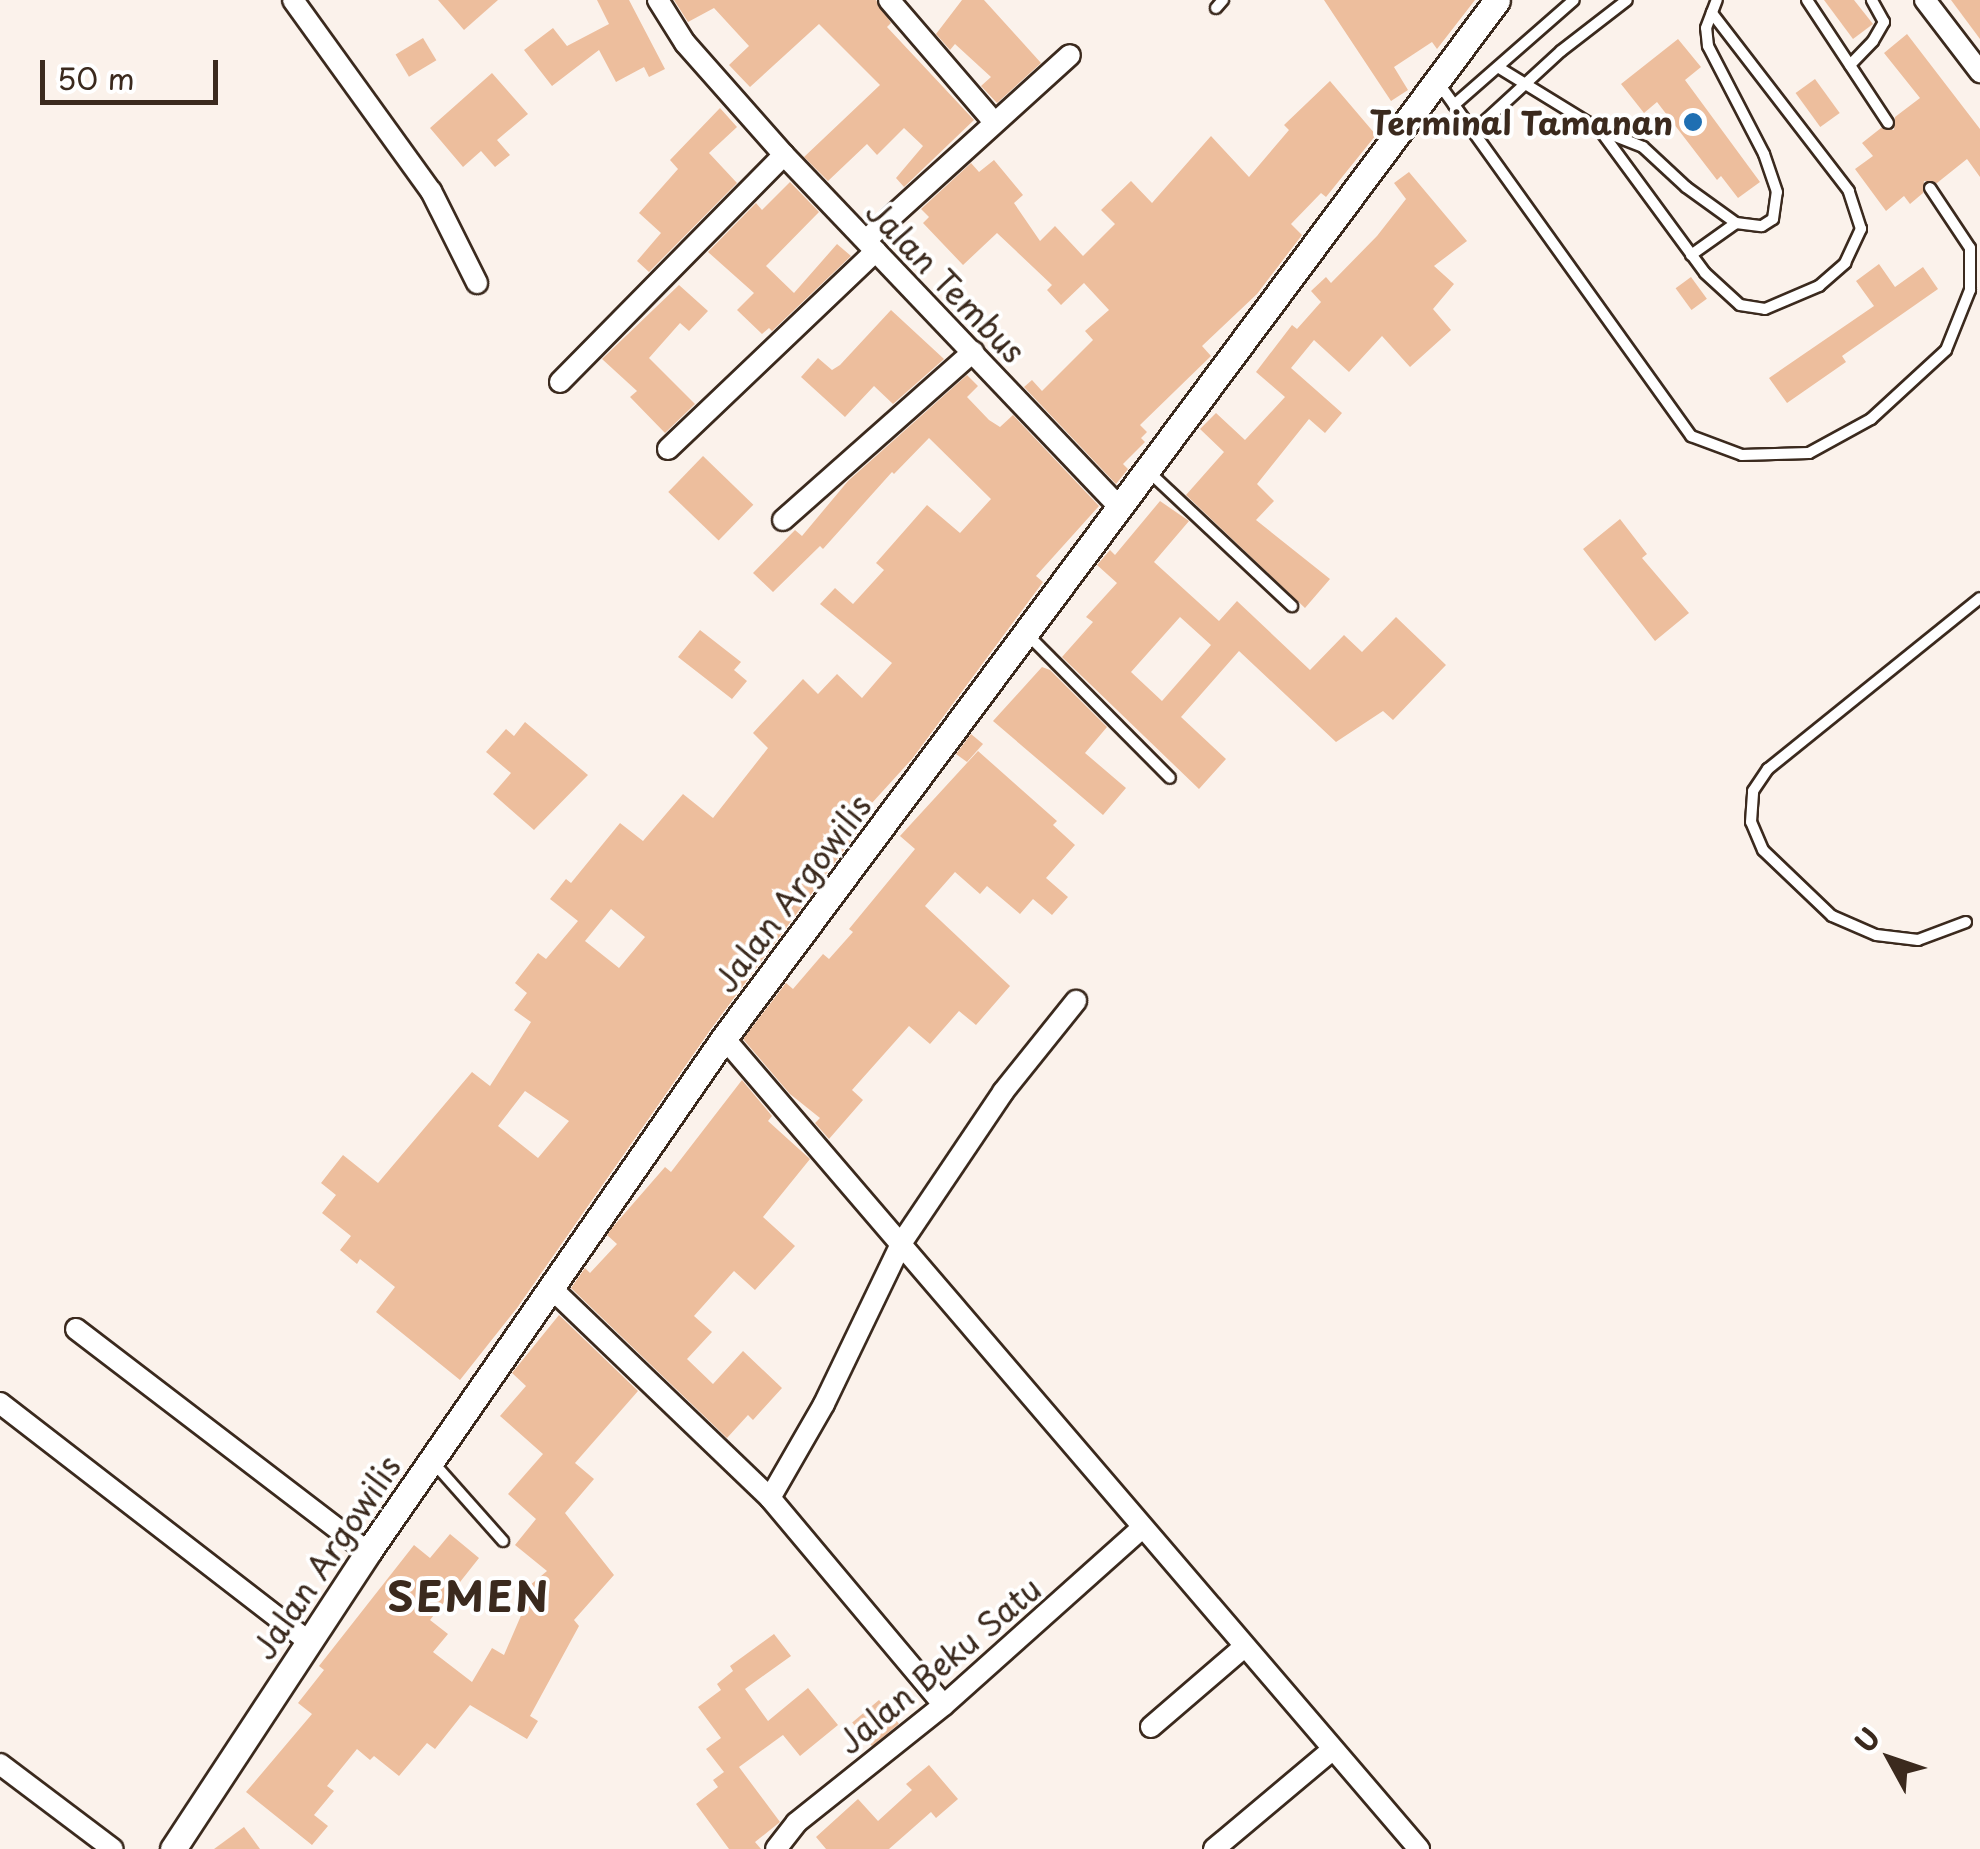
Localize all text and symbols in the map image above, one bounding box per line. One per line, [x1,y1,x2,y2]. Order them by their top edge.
scale bar [45,40,222,102]
text: 50 m [57,55,135,100]
place label: Terminal Tamanan [1369,103,1673,141]
marker: Terminal Tamanan [1682,111,1704,133]
street label: Jalan Tembus [859,191,1033,371]
street label: Jalan Argowilis [705,787,879,999]
street label: Jalan Argowilis [244,1448,408,1666]
street label: Jalan Beku Satu [829,1568,1049,1762]
district label: SEMEN [387,1570,551,1620]
north arrow [1840,1709,1940,1809]
text: U [1843,1717,1890,1761]

